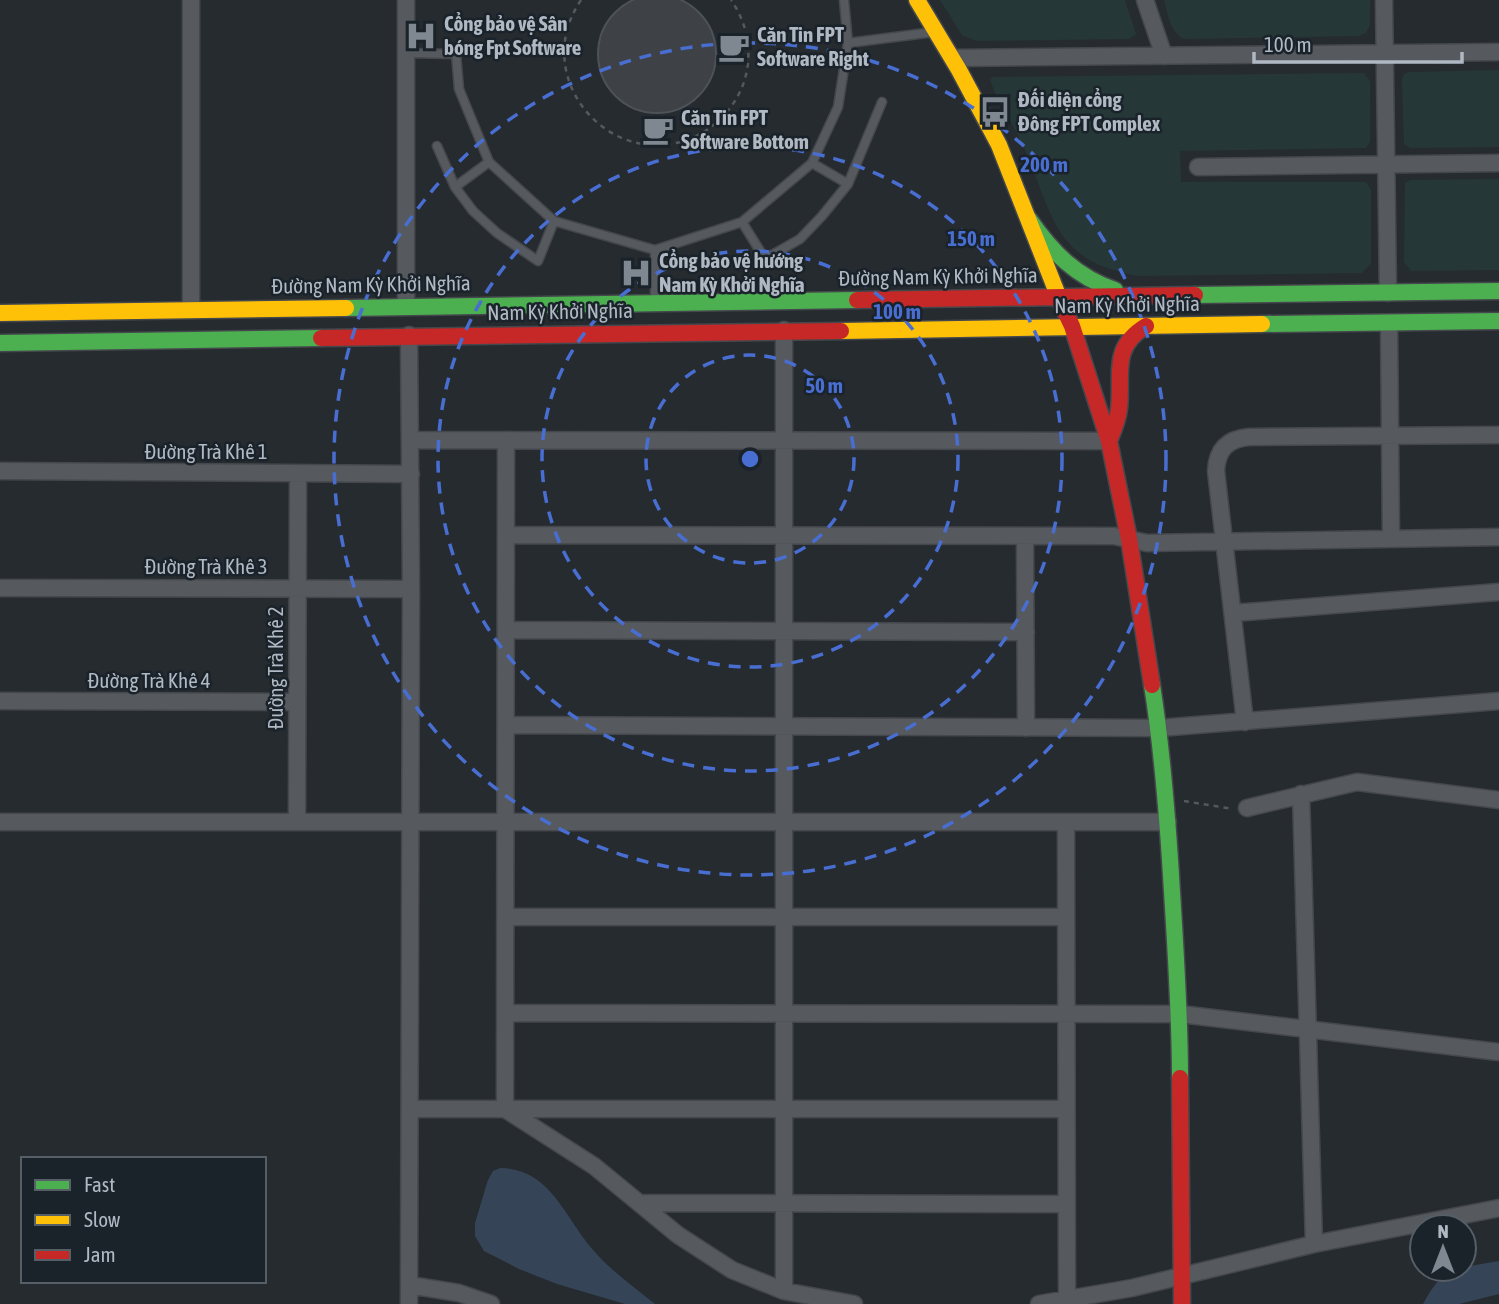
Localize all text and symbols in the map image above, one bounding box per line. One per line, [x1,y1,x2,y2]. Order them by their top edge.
place label: Cổng bảo vệ Sân bóng Fpt Software [444,11,581,59]
hospital icon: Cổng bảo vệ Sân bóng Fpt Software [404,19,438,53]
scale bar [1254,21,1462,65]
place label: Căn Tin FPT Software Right [757,22,869,70]
cafe icon: Căn Tin FPT Software Right [717,30,751,64]
text: 100 m [1264,32,1312,56]
place label: Đối diện cổng Đông FPT Complex [1018,87,1161,135]
bus stop icon: Đối diện cổng Đông FPT Complex [978,95,1012,129]
place label: Căn Tin FPT Software Bottom [681,105,809,153]
cafe icon: Căn Tin FPT Software Bottom [641,113,675,147]
text: 200 m [1020,152,1068,176]
text: 150 m [947,226,995,250]
place label: Cổng bảo vệ hướng Nam Kỳ Khởi Nghĩa [659,248,805,296]
hospital icon: Cổng bảo vệ hướng Nam Kỳ Khởi Nghĩa [619,256,653,290]
street label: Đường Nam Kỳ Khởi Nghĩa [838,262,1038,290]
street label: Đường Nam Kỳ Khởi Nghĩa [271,270,471,298]
street label: Nam Kỳ Khởi Nghĩa [1054,291,1200,317]
street label: Nam Kỳ Khởi Nghĩa [487,298,633,324]
text: 100 m [873,299,921,323]
text: 50 m [805,373,843,397]
street label: Đường Trà Khê 1 [145,439,268,463]
centre of rings [738,447,762,471]
street label: Đường Trà Khê 3 [145,554,268,578]
street label: Đường Trà Khê 2 [263,607,287,730]
street label: Đường Trà Khê 4 [88,668,211,692]
legend [21,1157,266,1283]
text: Fast [84,1172,115,1196]
text: Slow [84,1207,121,1231]
north arrow [1408,1213,1478,1283]
text: N [1437,1220,1449,1242]
text: Jam [84,1242,116,1266]

